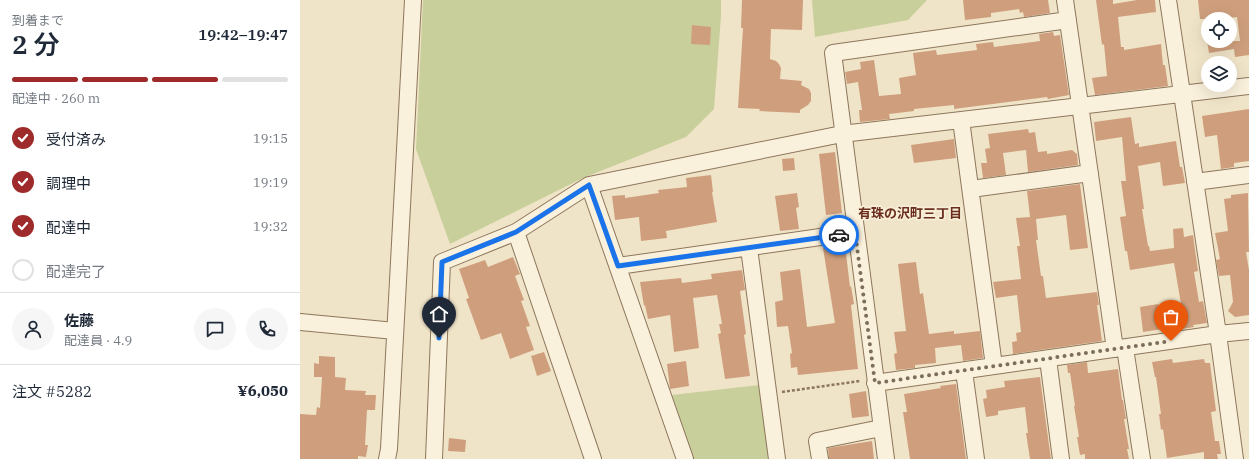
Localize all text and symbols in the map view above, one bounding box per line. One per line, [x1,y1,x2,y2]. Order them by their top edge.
text: 到着まで [12,12,64,29]
map controls [1201,12,1237,92]
button: locate [1201,12,1237,48]
text: 19:42–19:47 [198,25,288,44]
text: 2 分 [12,27,60,61]
button: layers [1201,56,1237,92]
text: 配達中 · 260 m [12,90,100,107]
icon: check [12,127,34,149]
text: 受付済み [46,130,106,149]
text: 19:15 [253,130,288,147]
icon: check [12,171,34,193]
text: 調理中 [46,174,91,193]
text: 19:19 [253,174,288,191]
district label: 有珠の沢町三丁目 [858,205,962,222]
icon: check [12,215,34,237]
courier [819,215,859,255]
text: 配達中 [46,218,91,237]
text: 19:32 [253,218,288,235]
icon: car [828,224,850,246]
text: 配達完了 [46,262,106,281]
pin [422,297,456,338]
pin [1154,300,1188,341]
icon: home [428,303,450,325]
icon: bag [1160,306,1182,328]
button: person [12,308,54,350]
button: chat [194,308,236,350]
button: phone [246,308,288,350]
text: 佐藤 [64,311,94,330]
text: 配達員 · 4.9 [64,332,132,349]
text: ¥6,050 [238,381,288,400]
text: 注文 #5282 [12,382,92,401]

